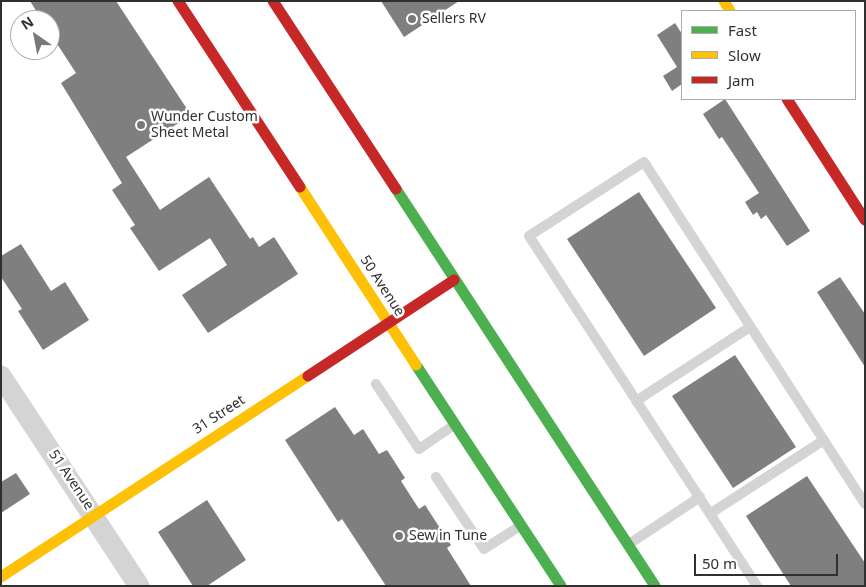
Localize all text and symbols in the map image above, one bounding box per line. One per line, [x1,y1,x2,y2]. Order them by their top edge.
north arrow [10,10,60,60]
legend [681,10,856,100]
place label: Sellers RV [422,11,486,27]
text: N [17,12,37,34]
marker: Sellers RV [406,13,418,25]
text: Fast [728,20,757,40]
text: Slow [728,45,761,65]
text: Jam [728,70,755,90]
place label: Wunder Custom Sheet Metal [151,109,258,142]
marker: Wunder Custom Sheet Metal [135,119,147,131]
street label: 50 Avenue [356,253,408,319]
street label: 31 Street [190,392,248,438]
street label: 51 Avenue [45,447,97,513]
place label: Sew in Tune [409,528,487,544]
marker: Sew in Tune [393,530,405,542]
scale bar [696,544,840,576]
text: 50 m [702,553,737,573]

